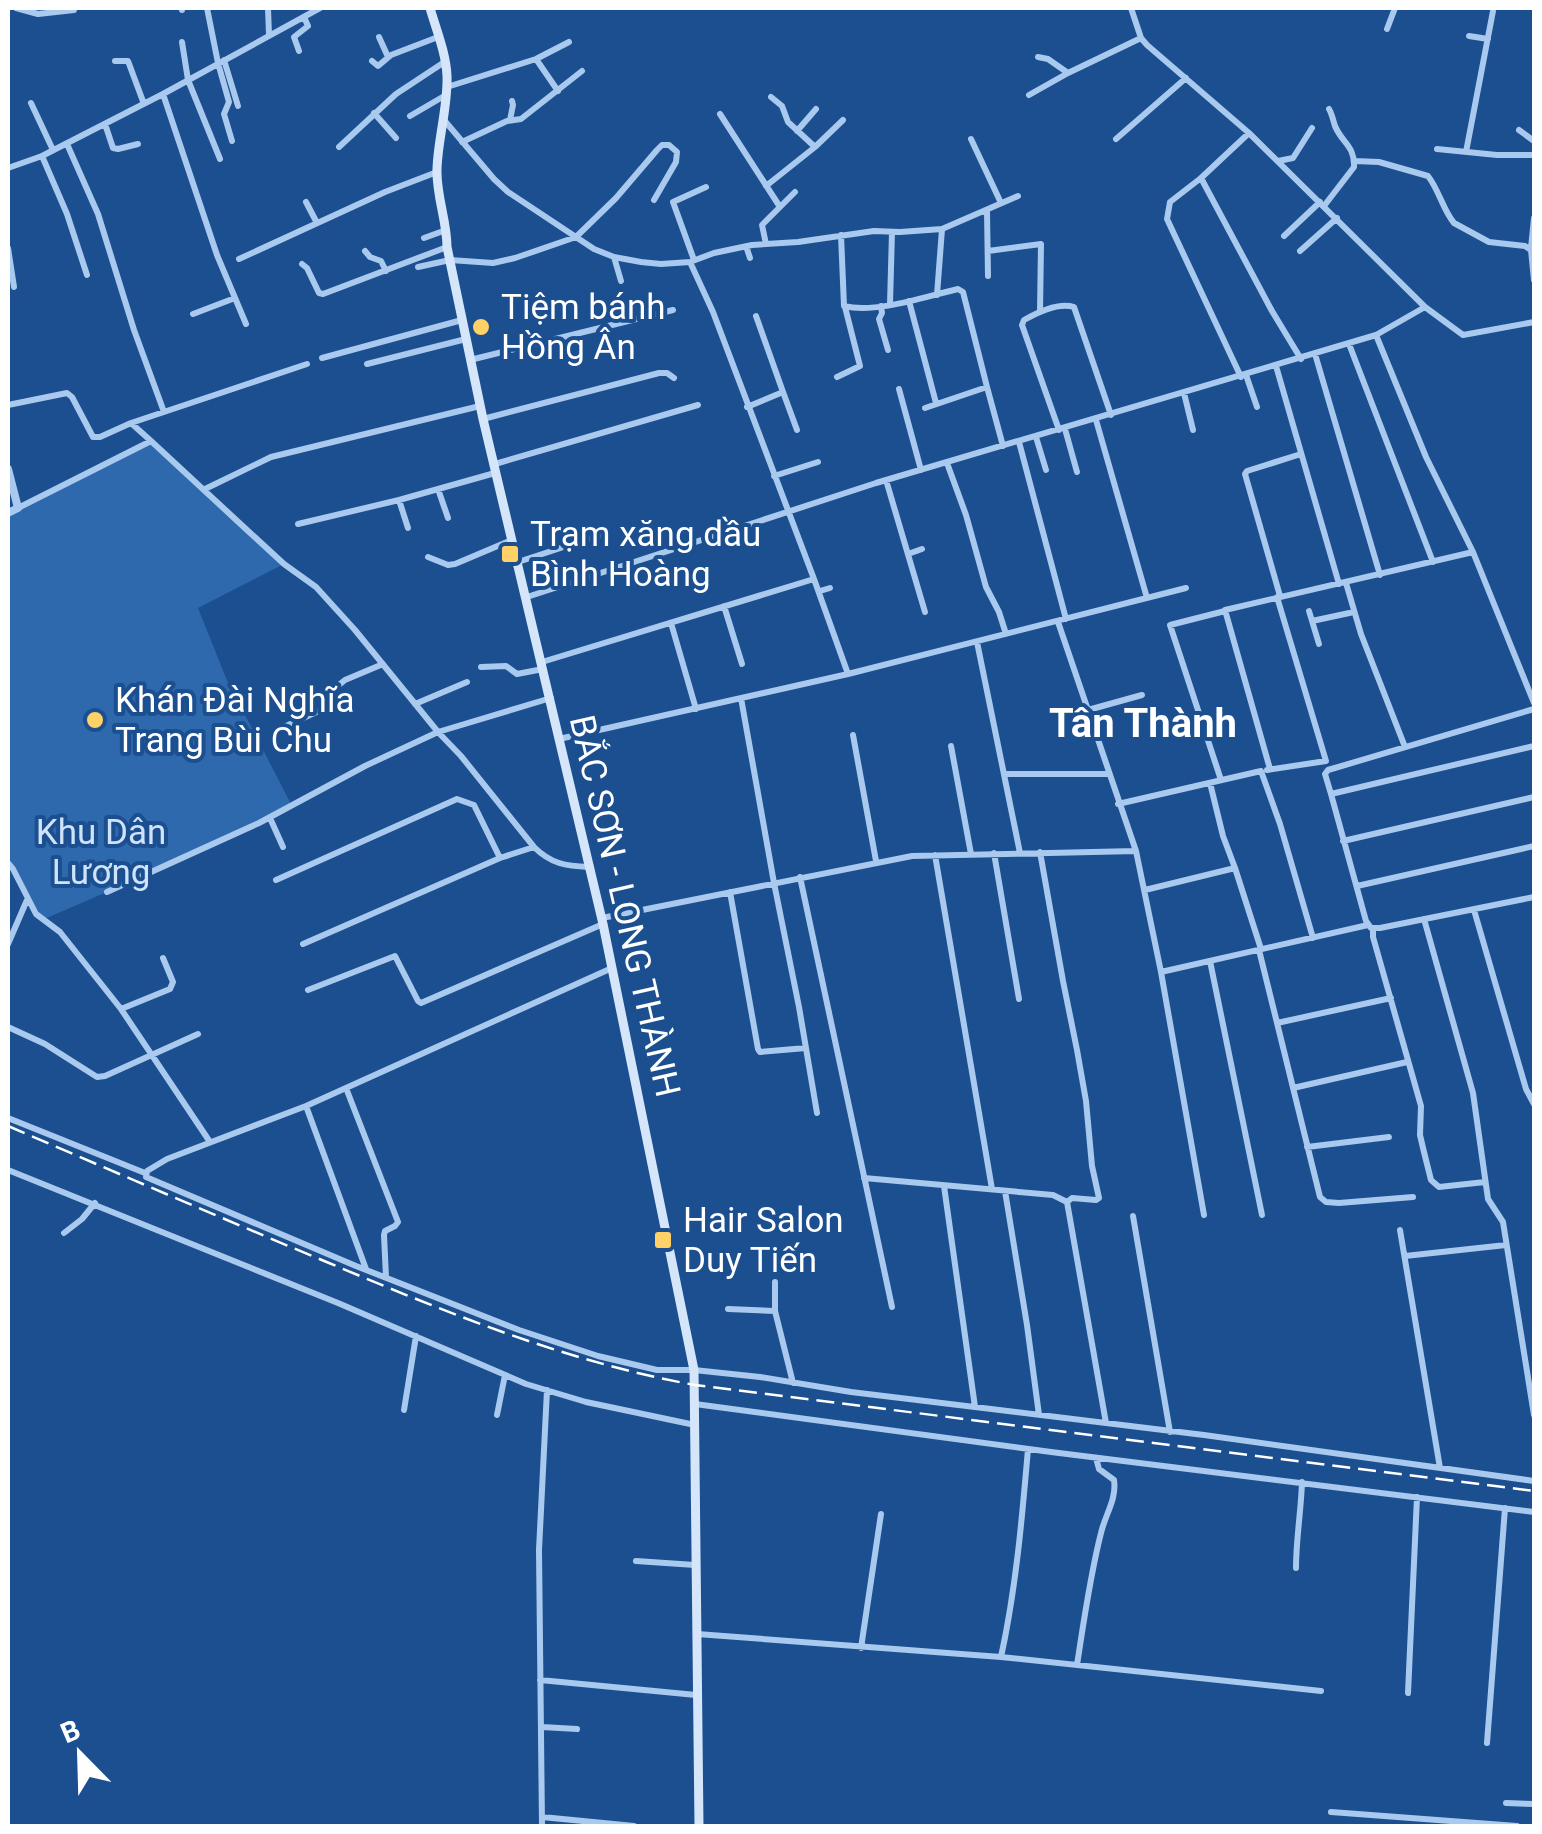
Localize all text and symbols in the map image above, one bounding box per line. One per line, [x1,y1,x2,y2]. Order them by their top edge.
place label: Tiệm bánh Hồng Ân [501,287,666,368]
marker: Tiệm bánh Hồng Ân [470,316,492,338]
place label: Trạm xăng dầu Bình Hoàng [530,514,761,595]
marker: Trạm xăng dầu Bình Hoàng [499,543,521,565]
place label: Khán Đài Nghĩa Trang Bùi Chu [115,680,355,761]
district label: Tân Thành [1049,700,1237,747]
marker: Khán Đài Nghĩa Trang Bùi Chu [84,709,106,731]
street label: BẮC SƠN - LONG THÀNH [561,711,690,1101]
park label: Khu Dân Lương [36,812,166,893]
place label: Hair Salon Duy Tiến [683,1200,844,1281]
marker: Hair Salon Duy Tiến [652,1229,674,1251]
north arrow [30,1704,130,1804]
text: B [56,1713,85,1750]

